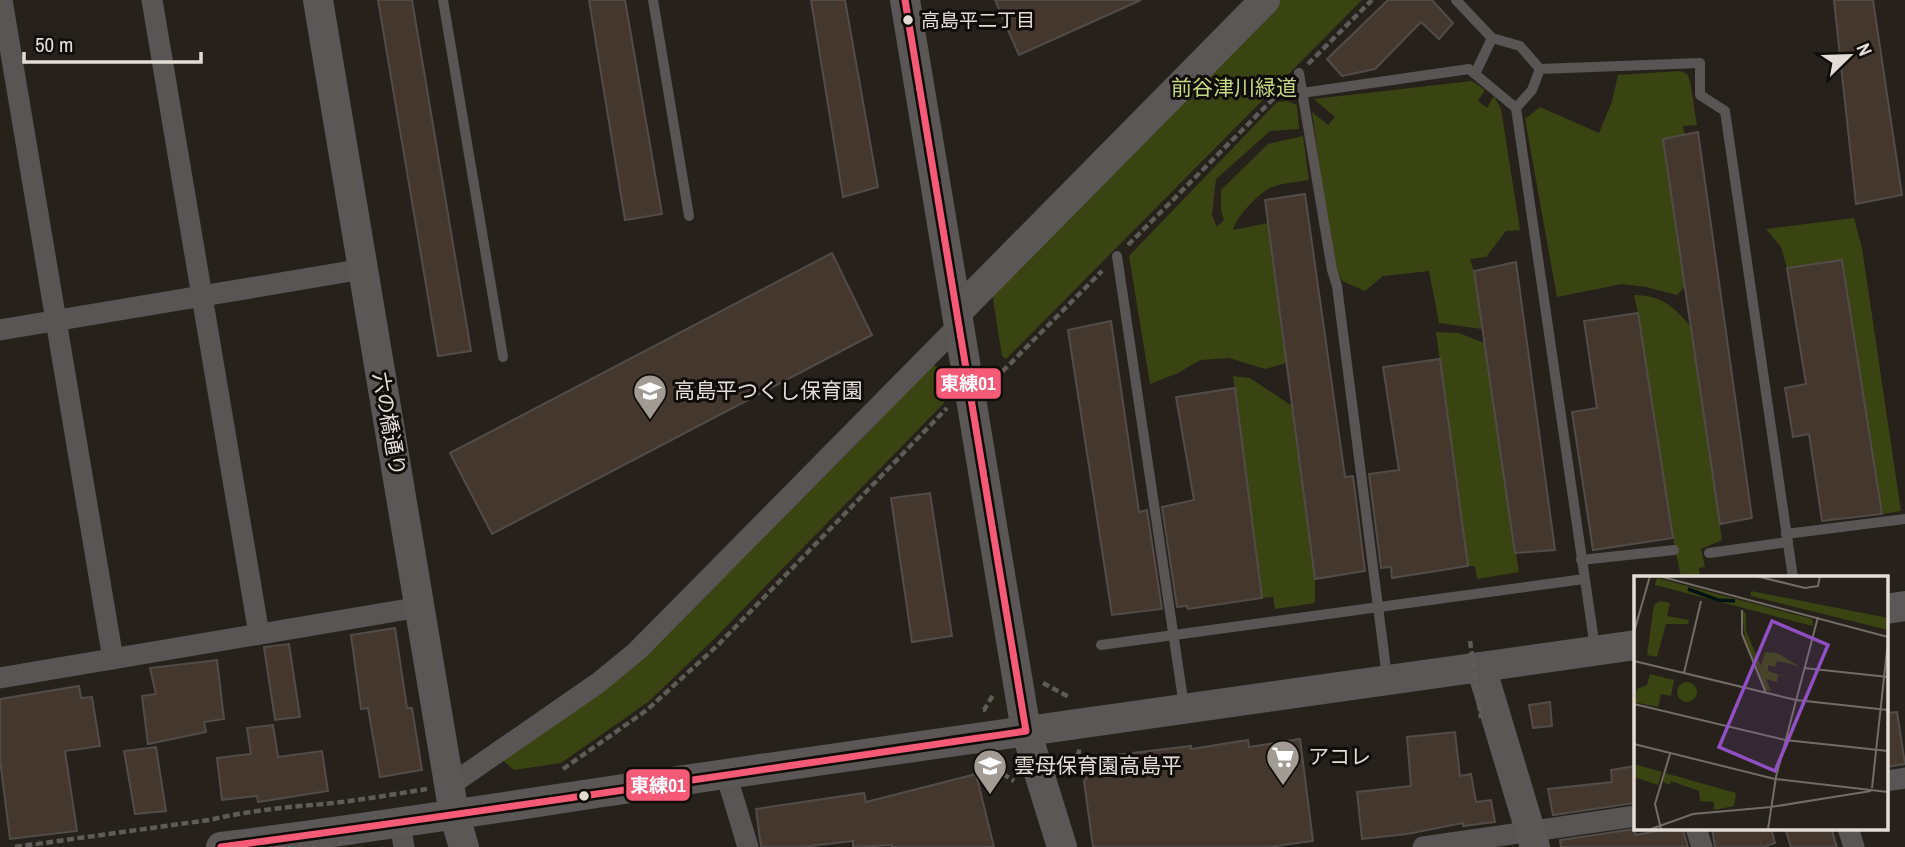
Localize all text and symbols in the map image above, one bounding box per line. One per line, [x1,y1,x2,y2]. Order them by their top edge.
place label: 高島平二丁目 [921,7,1035,33]
marker: 高島平二丁目 [901,13,915,27]
scale bar [24,21,201,65]
north arrow [1814,21,1884,91]
text: 50 m [35,30,73,59]
text: N [1850,39,1879,60]
park label: 前谷津川緑道 [1171,73,1297,102]
line badge: 東練01 [935,367,1002,400]
street label: 六の橋通り [366,370,413,478]
text: 東練01 [940,370,996,396]
school or university icon: 高島平つくし保育園 [631,372,669,421]
place label: 高島平つくし保育園 [674,376,863,405]
inset map [1634,576,1888,830]
supermarket icon: アコレ [1264,738,1302,787]
place label: アコレ [1308,742,1371,771]
school or university icon: 雲母保育園高島平 [971,747,1009,796]
place label: 雲母保育園高島平 [1014,751,1182,780]
line badge: 東練01 [625,768,691,802]
text: 東練01 [630,772,686,798]
unlabelled marker [577,789,591,803]

